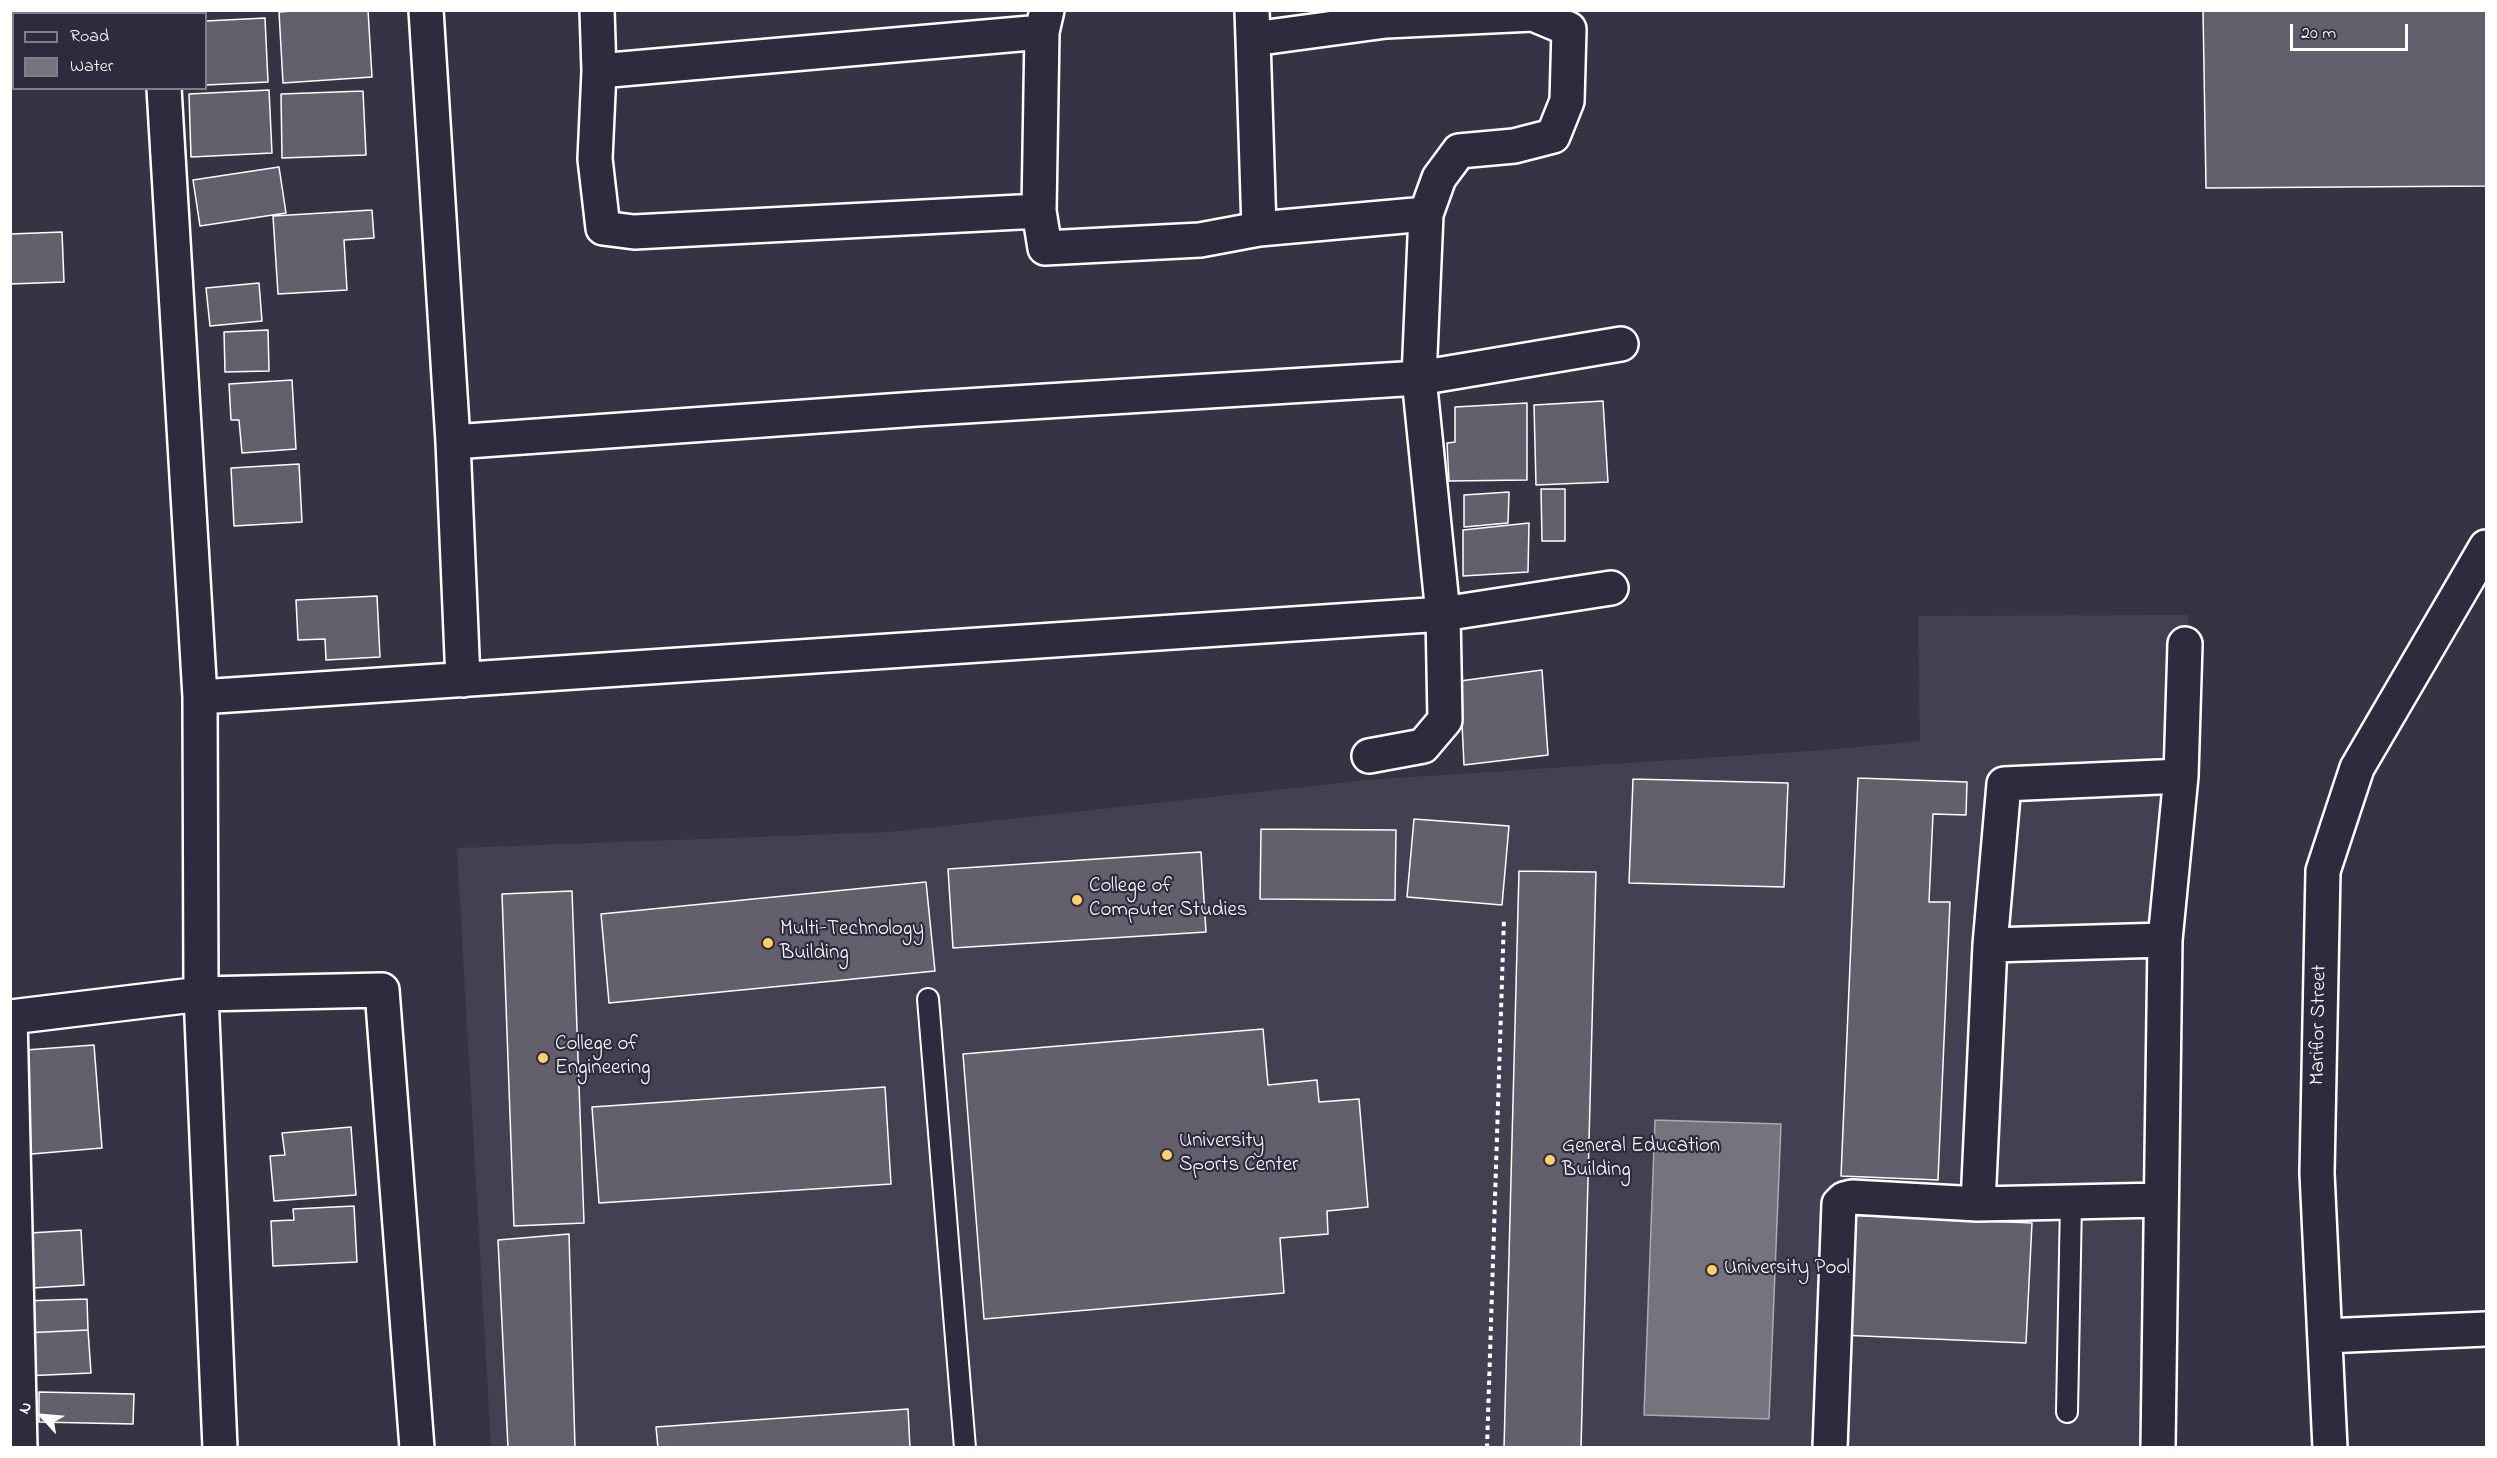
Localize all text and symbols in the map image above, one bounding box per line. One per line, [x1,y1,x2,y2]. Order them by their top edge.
legend [12,12,207,90]
scale bar [2293,12,2412,50]
text: 20 m [2301,21,2336,47]
text: Road [70,24,109,50]
text: Water [70,54,113,80]
place label: College of Computer Studies [1089,875,1248,925]
marker: College of Computer Studies [1070,893,1084,907]
place label: Multi-Technology Building [780,918,924,968]
marker: Multi-Technology Building [761,936,775,950]
street label: Mariflor Street [2306,965,2334,1085]
place label: College of Engineering [555,1033,651,1083]
marker: College of Engineering [536,1051,550,1065]
place label: University Sports Center [1179,1130,1299,1180]
place label: General Education Building [1562,1135,1720,1185]
marker: University Sports Center [1160,1148,1174,1162]
marker: General Education Building [1543,1153,1557,1167]
place label: University Pool [1724,1257,1850,1283]
marker: University Pool [1705,1263,1719,1277]
north arrow [12,1386,72,1446]
text: N [13,1398,39,1418]

